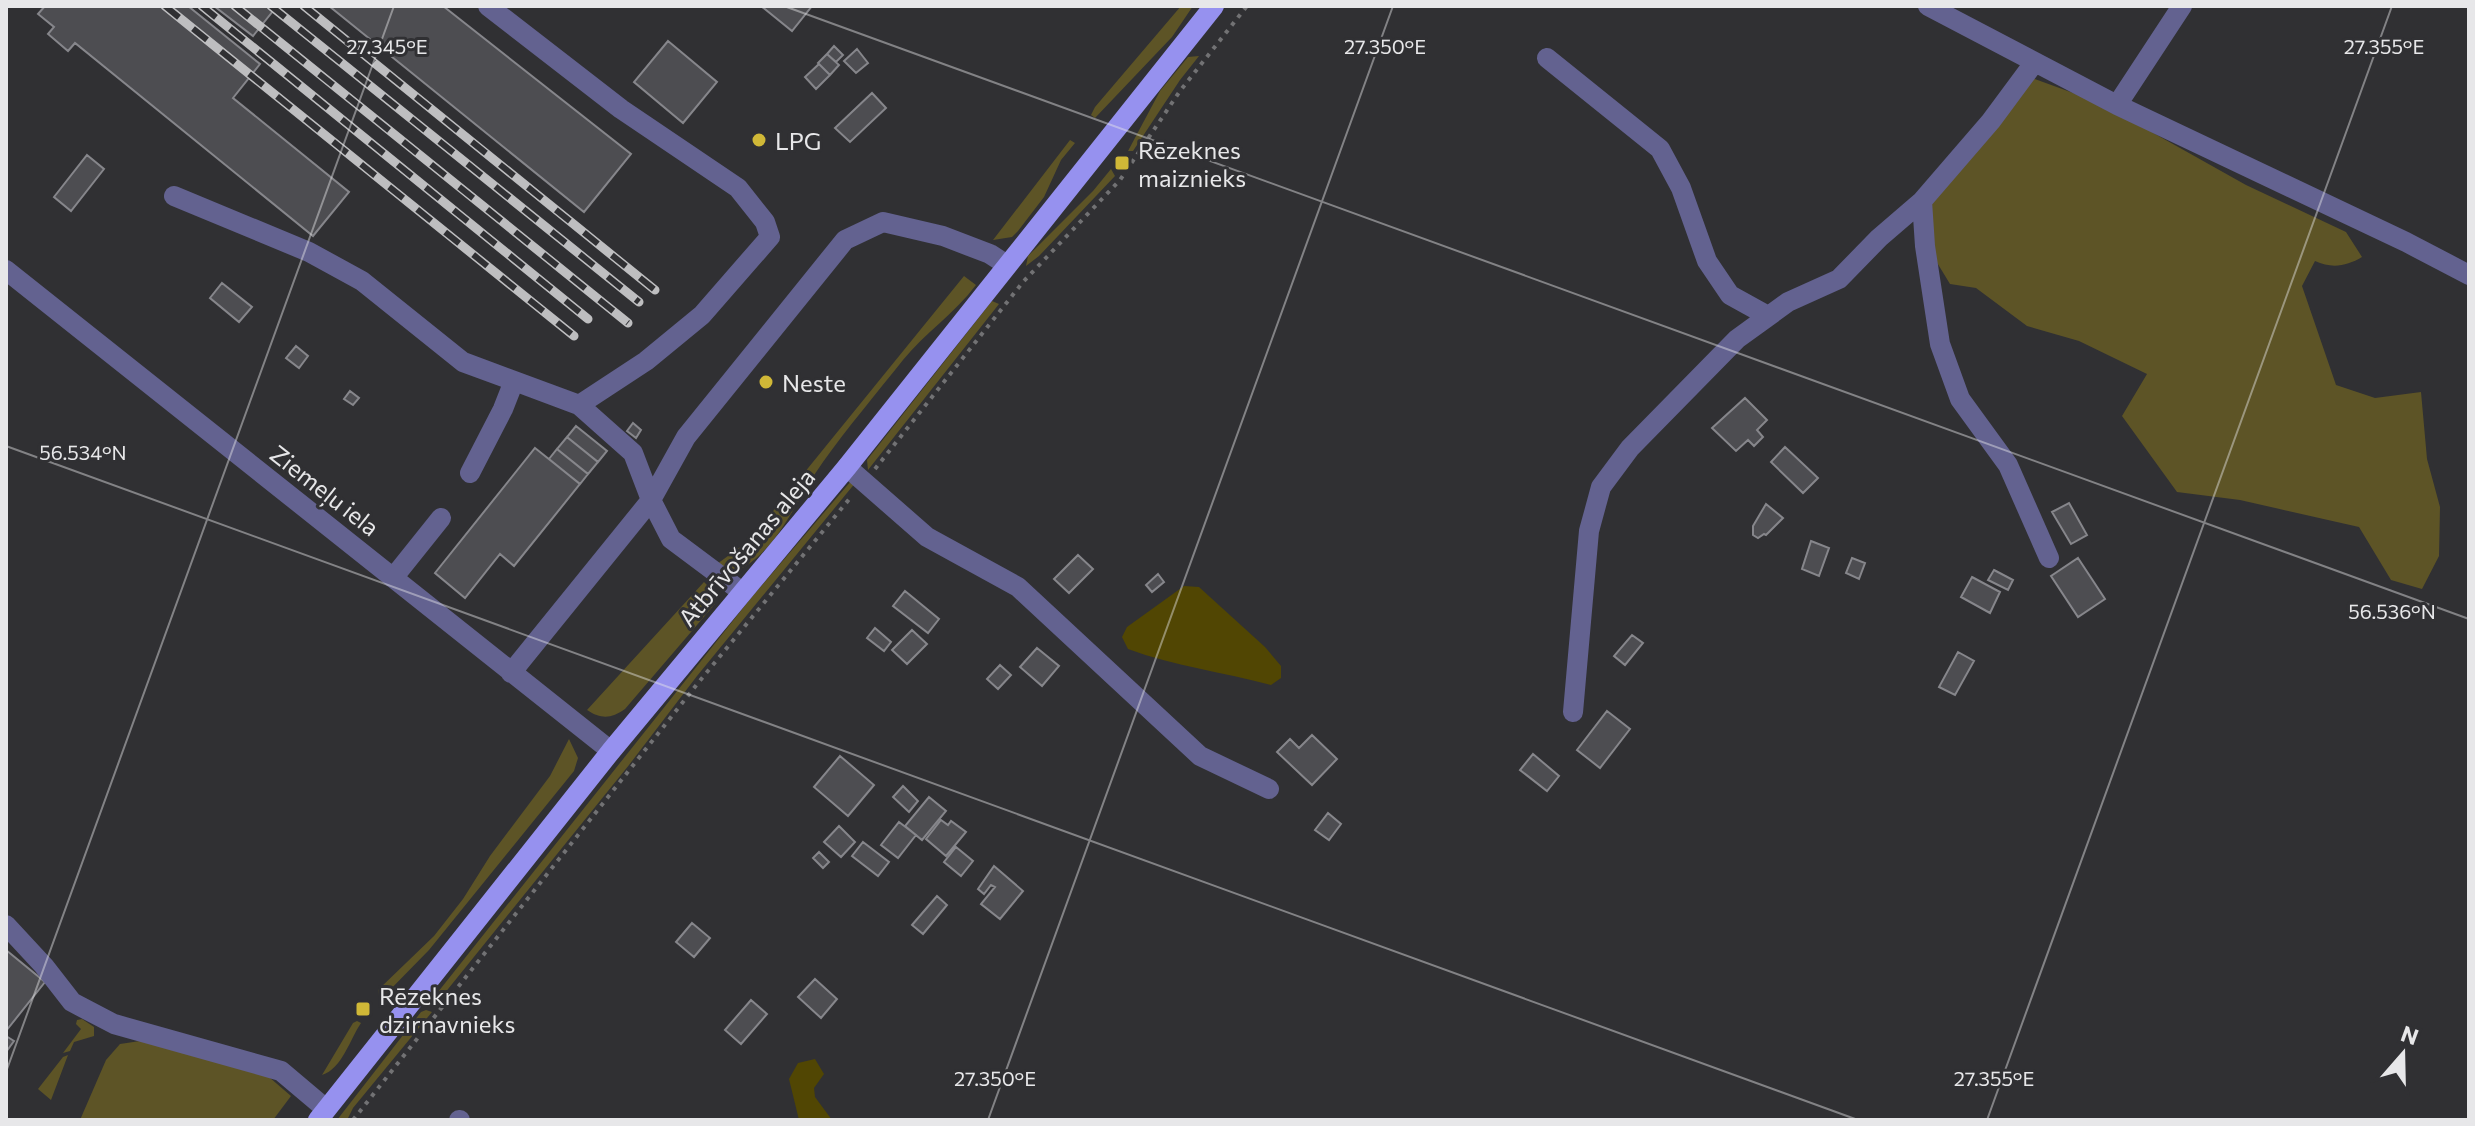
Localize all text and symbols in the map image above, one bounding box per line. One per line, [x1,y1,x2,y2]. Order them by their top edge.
text: 27.345°E [346,34,428,58]
text: 27.350°E [1344,34,1426,58]
text: 27.355°E [2344,34,2424,58]
place label: LPG [775,126,821,155]
marker: LPG [750,131,768,149]
place label: Rēzeknes maiznieks [1138,135,1246,192]
marker: Rēzeknes maiznieks [1113,154,1131,172]
place label: Neste [782,368,846,397]
marker: Neste [757,373,775,391]
street label: Ziemeļu iela [264,439,385,543]
text: 56.534°N [39,440,127,464]
street label: Atbrīvošanas aleja [672,462,820,632]
text: 56.536°N [2348,599,2436,623]
place label: Rēzeknes dzirnavnieks [379,981,515,1038]
marker: Rēzeknes dzirnavnieks [354,1000,372,1018]
north arrow [2363,1014,2443,1094]
text: N [2398,1019,2422,1050]
text: 27.350°E [954,1066,1036,1090]
text: 27.355°E [1954,1066,2034,1090]

